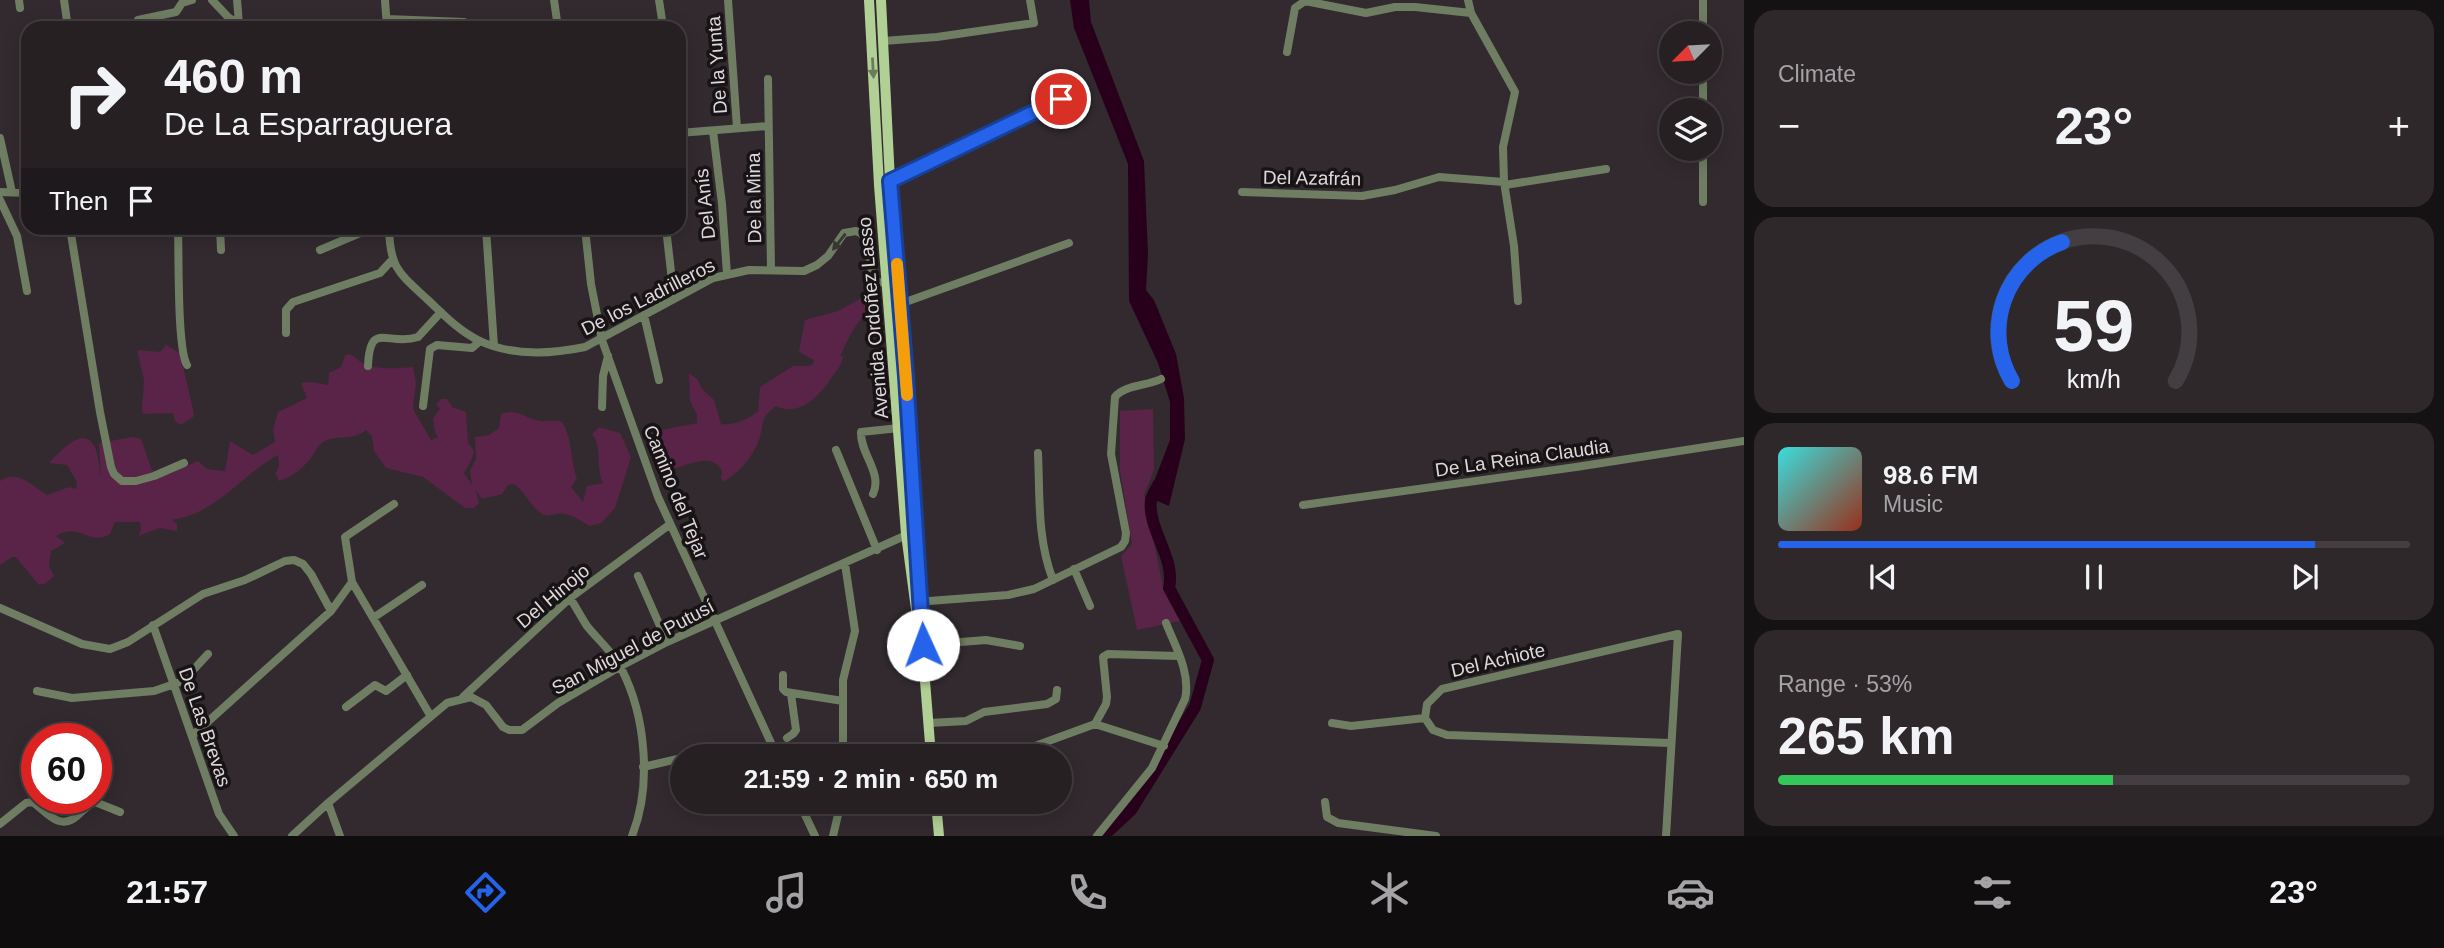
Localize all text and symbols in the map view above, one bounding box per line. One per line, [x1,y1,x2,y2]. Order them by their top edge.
street label: De la Yunta [703,15,731,115]
north arrow [1659,21,1722,84]
map controls [1659,21,1722,161]
icon: right [49,49,140,140]
text: 460 m [164,49,303,103]
one-way arrow [868,57,879,79]
text: Climate [1778,61,1856,87]
pin [1031,69,1091,129]
icon: arrive [1042,80,1080,118]
text: 23° [2055,97,2133,155]
button: layers [1659,98,1722,161]
text: − [1778,105,1800,147]
text: + [2388,105,2410,147]
text: De La Esparraguera [164,106,452,142]
street label: De la Mina [743,152,765,244]
street label: Del Azafrán [1263,167,1361,189]
street label: Del Anís [691,168,719,240]
icon: arrive [122,182,160,220]
text: Then [49,186,108,216]
street label: Avenida Ordoñez Lasso [854,216,892,420]
one-way arrow [831,232,846,250]
street label: De los Ladrilleros [578,254,718,340]
text: 59 [2054,285,2134,366]
text: km/h [2067,365,2121,393]
street label: Camino del Tejar [640,422,713,562]
street label: De La Reina Claudia [1434,435,1611,481]
text: 98.6 FM [1883,460,1978,490]
text: Music [1883,491,1943,517]
icon: previous [1864,558,1902,596]
icon: pause [2075,558,2113,596]
icon: next [2286,558,2324,596]
street label: Del Hinojo [513,560,593,632]
street label: San Miguel de Putusí [548,595,718,699]
position arrow [886,608,960,682]
street label: Del Achiote [1449,639,1547,681]
street label: De Las Brevas [175,665,235,789]
text: Range · 53% [1778,671,1912,697]
text: 265 km [1778,707,1954,765]
speed limit sign: 60 [21,723,112,814]
text: 21:59 · 2 min · 650 m [744,764,998,794]
icon: directions [461,868,510,917]
icon: music [762,868,811,917]
icon: phone [1063,868,1112,917]
icon: climate [1365,868,1414,917]
icon: car [1666,868,1715,917]
icon: filters [1968,868,2017,917]
text: 21:57 [126,874,208,910]
text: 23° [2269,874,2318,910]

